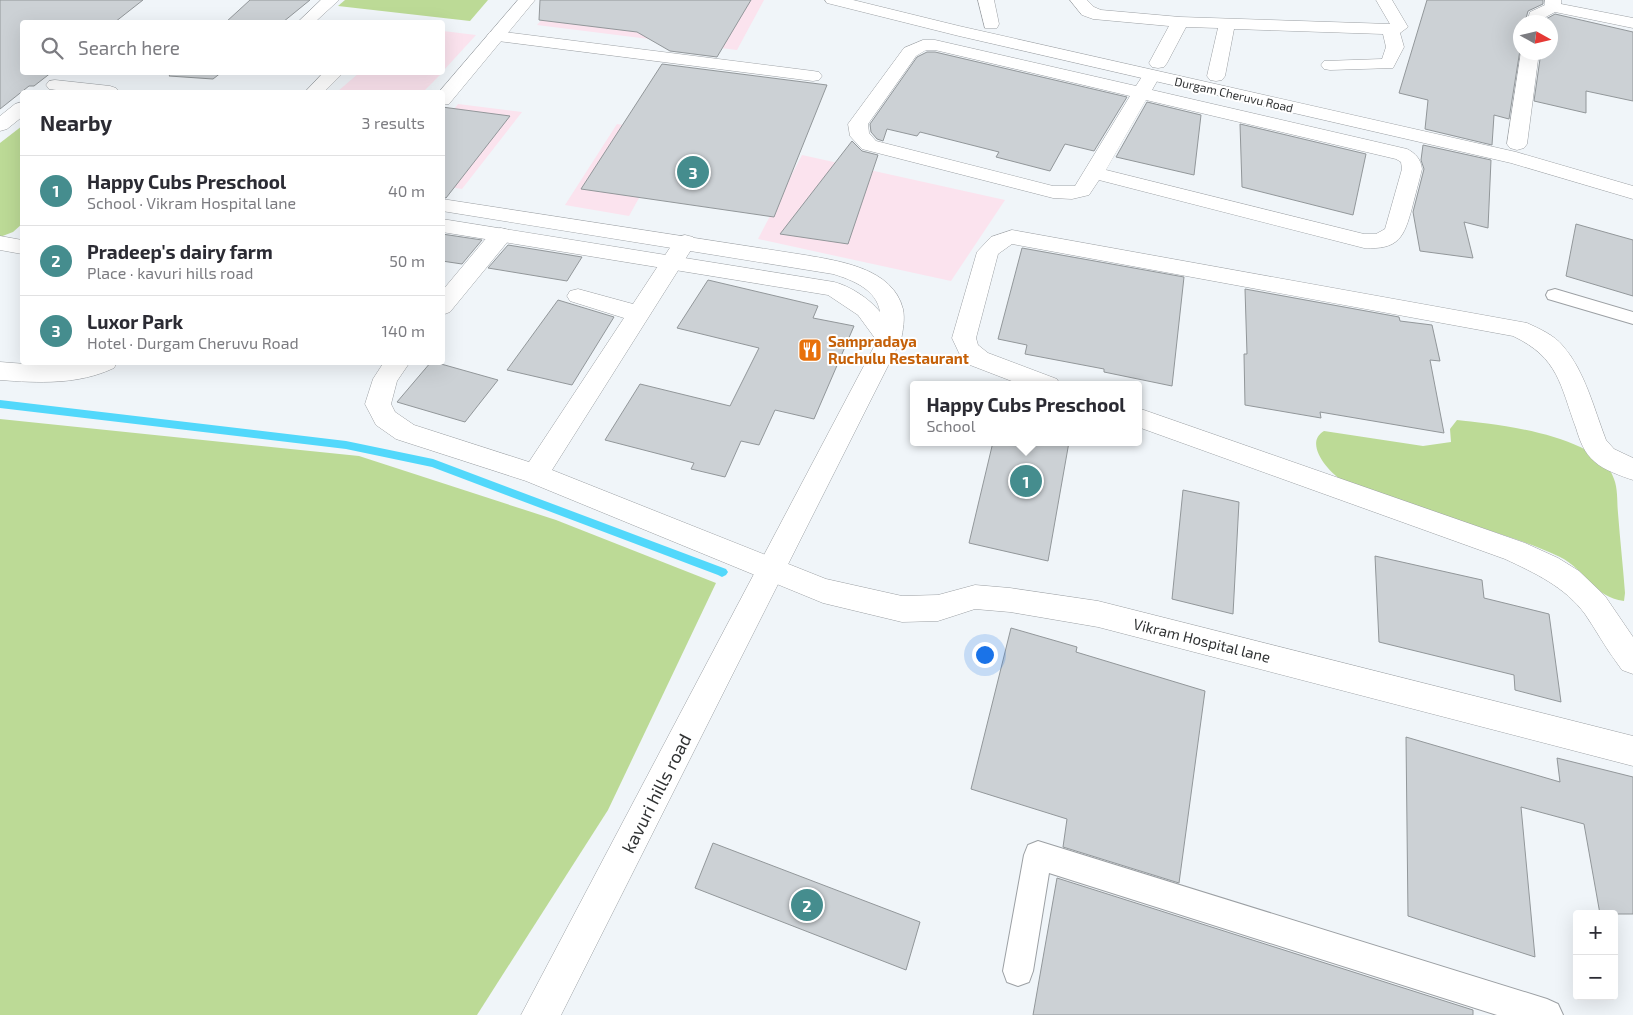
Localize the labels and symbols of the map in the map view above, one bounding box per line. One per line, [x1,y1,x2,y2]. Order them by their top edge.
north arrow [1513,15,1558,60]
street label: Durgam Cheruvu Road [1173,74,1295,114]
pin: 3 [677,153,709,191]
place label: Sampradaya Ruchulu Restaurant [828,332,969,367]
restaurant icon: Sampradaya Ruchulu Restaurant [797,337,823,363]
pin: 1 [1010,462,1042,500]
street label: Vikram Hospital lane [1132,614,1272,666]
your location [972,642,998,668]
street label: kavuri hills road [617,730,695,856]
pin: 2 [791,886,823,924]

